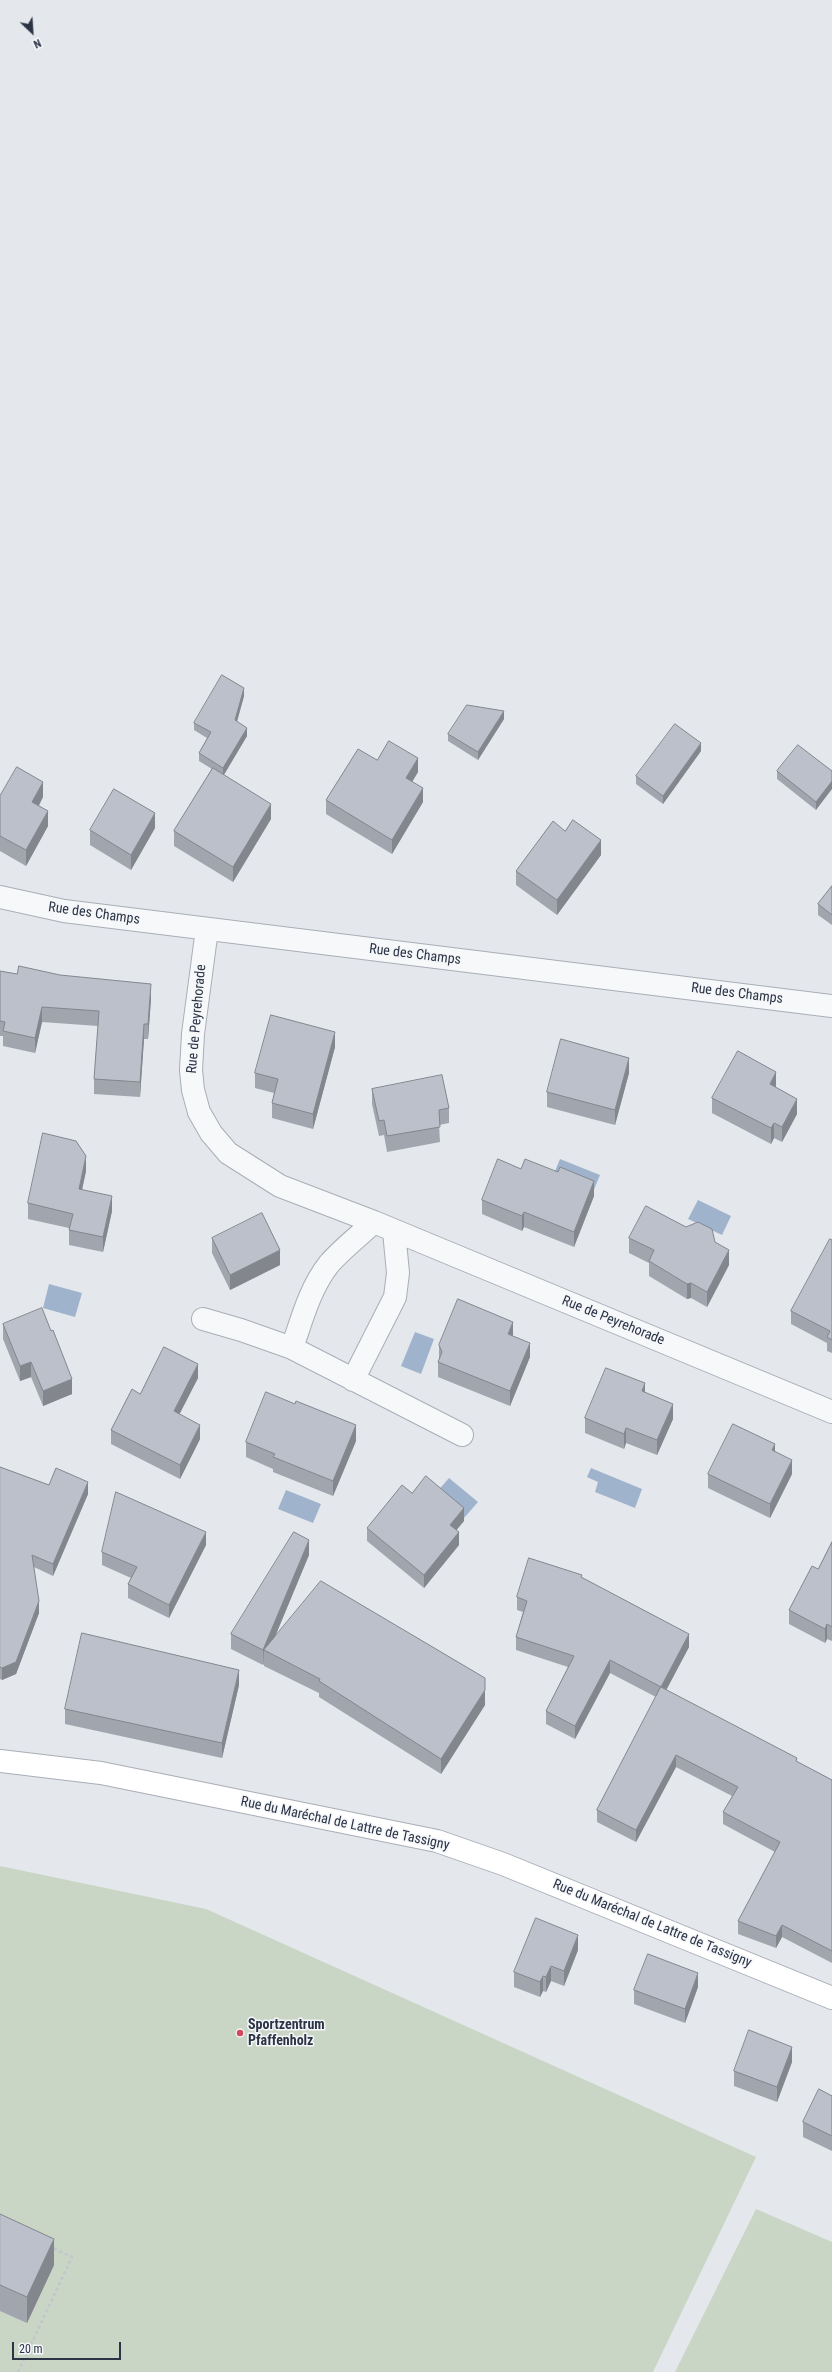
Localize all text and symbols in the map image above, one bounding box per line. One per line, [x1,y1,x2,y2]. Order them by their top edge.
north arrow [12,12,52,52]
text: N [31,36,43,51]
street label: Rue des Champs [47,899,141,929]
street label: Rue des Champs [368,941,462,969]
street label: Rue de Peyrehorade [184,964,210,1074]
street label: Rue des Champs [690,980,784,1008]
street label: Rue de Peyrehorade [559,1293,667,1349]
street label: Rue du Maréchal de Lattre de Tassigny [239,1794,451,1854]
street label: Rue du Maréchal de Lattre de Tassigny [550,1876,754,1972]
place label: Sportzentrum Pfaffenholz [248,2017,325,2050]
marker: Sportzentrum Pfaffenholz [235,2028,245,2038]
scale bar [14,2334,123,2360]
text: 20 m [19,2342,43,2356]

